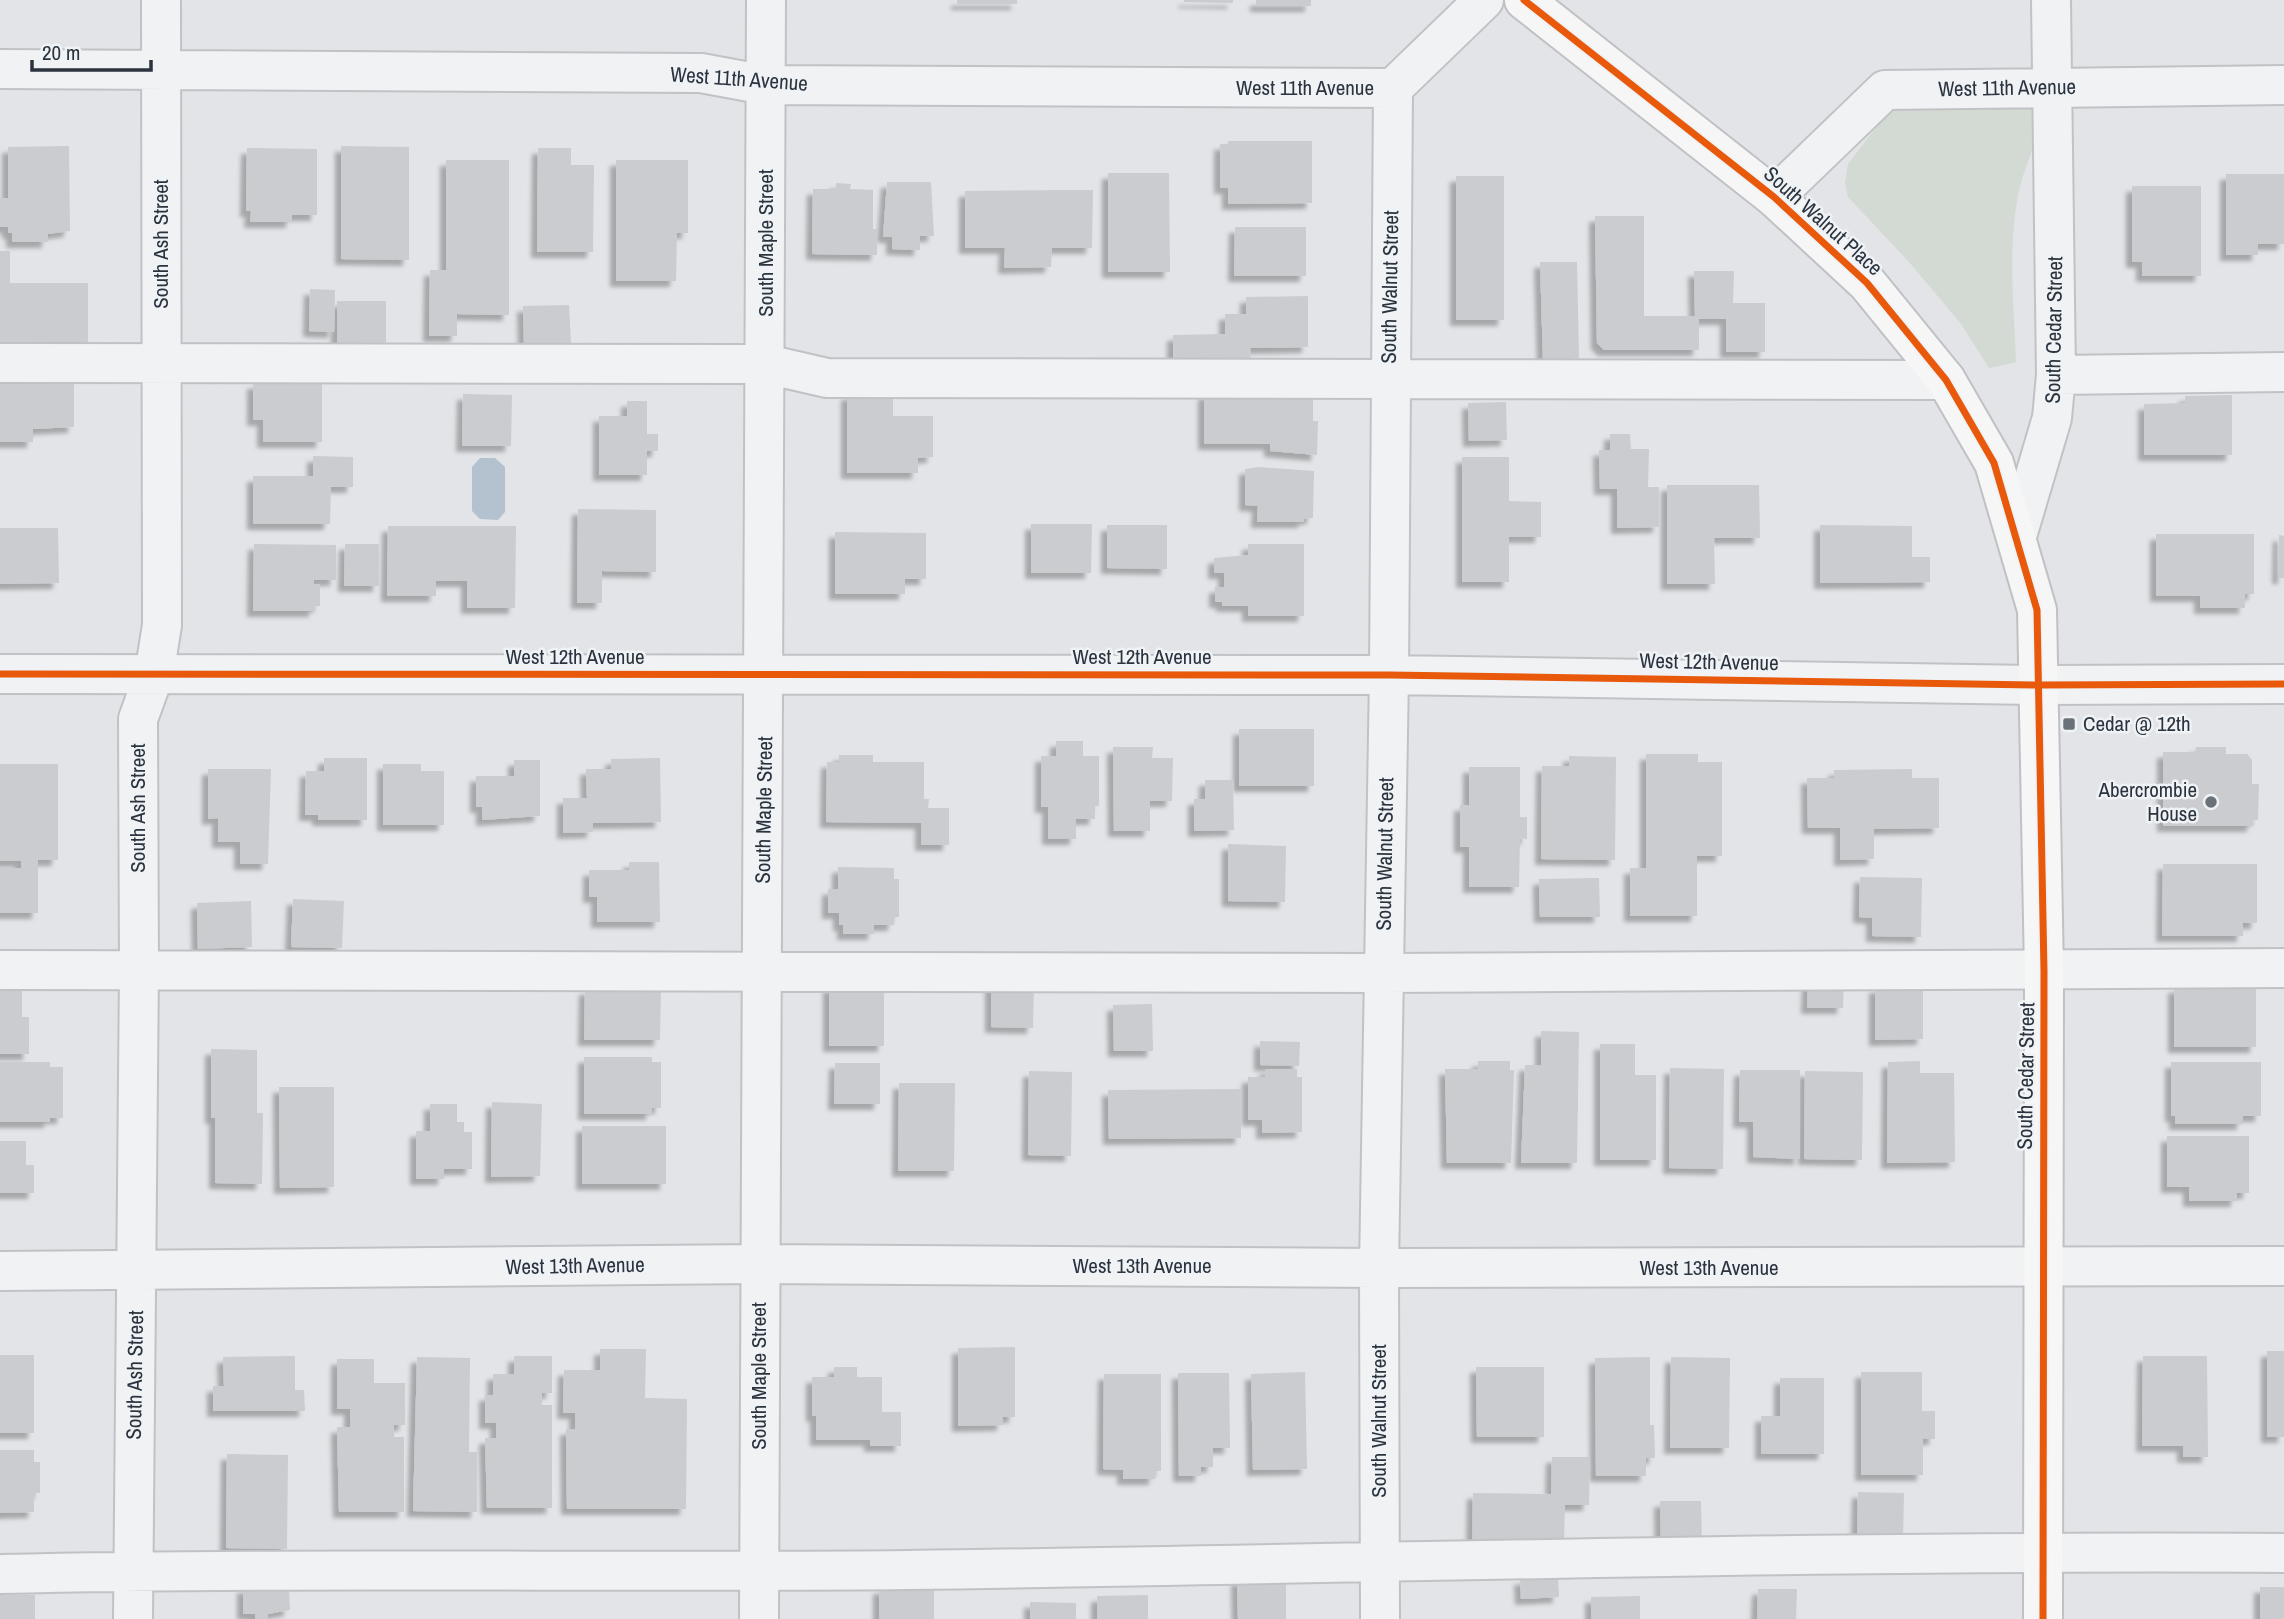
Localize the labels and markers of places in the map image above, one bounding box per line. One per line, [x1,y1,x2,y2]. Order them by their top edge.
place label: Cedar @ 12th [2083,709,2190,738]
marker: Cedar @ 12th [2061,716,2077,732]
place label: Abercrombie House [2097,775,2197,828]
marker: Abercrombie House [2203,794,2219,810]

